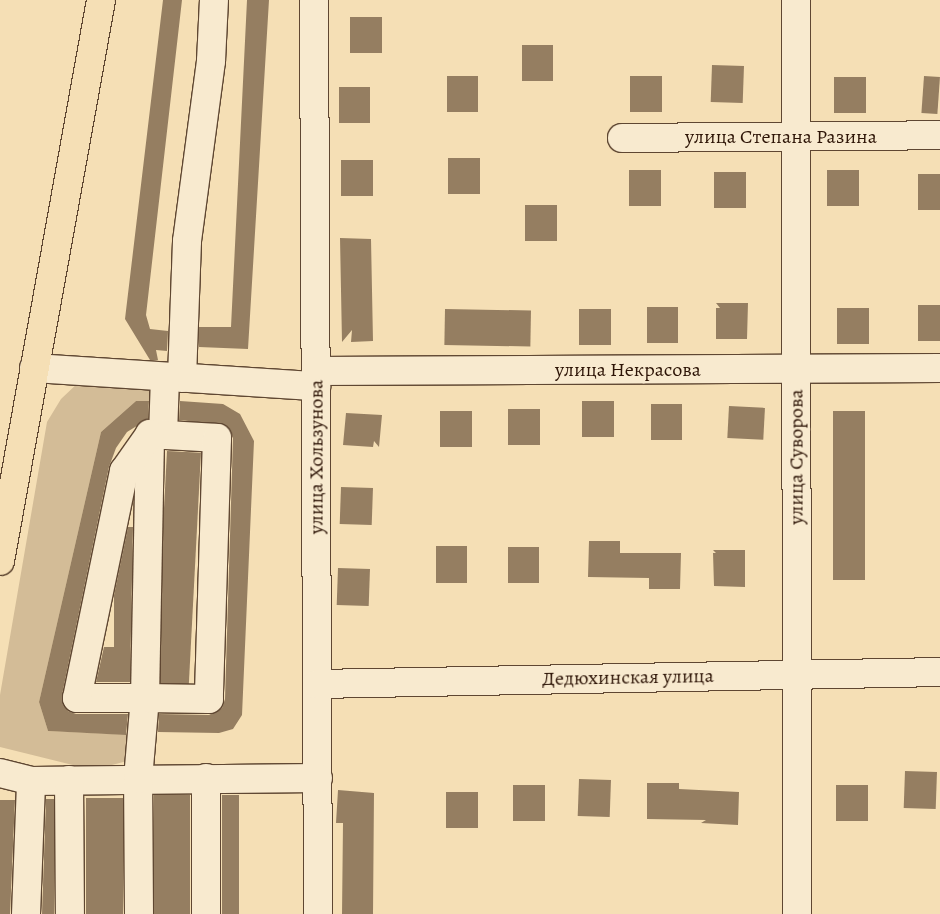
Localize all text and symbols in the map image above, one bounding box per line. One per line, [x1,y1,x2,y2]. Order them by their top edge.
street label: улица Степана Разина [685,124,877,148]
street label: улица Некрасова [555,357,701,381]
street label: улица Хользунова [304,380,328,534]
street label: улица Суворова [784,389,808,525]
street label: Дедюхинская улица [542,664,714,690]

